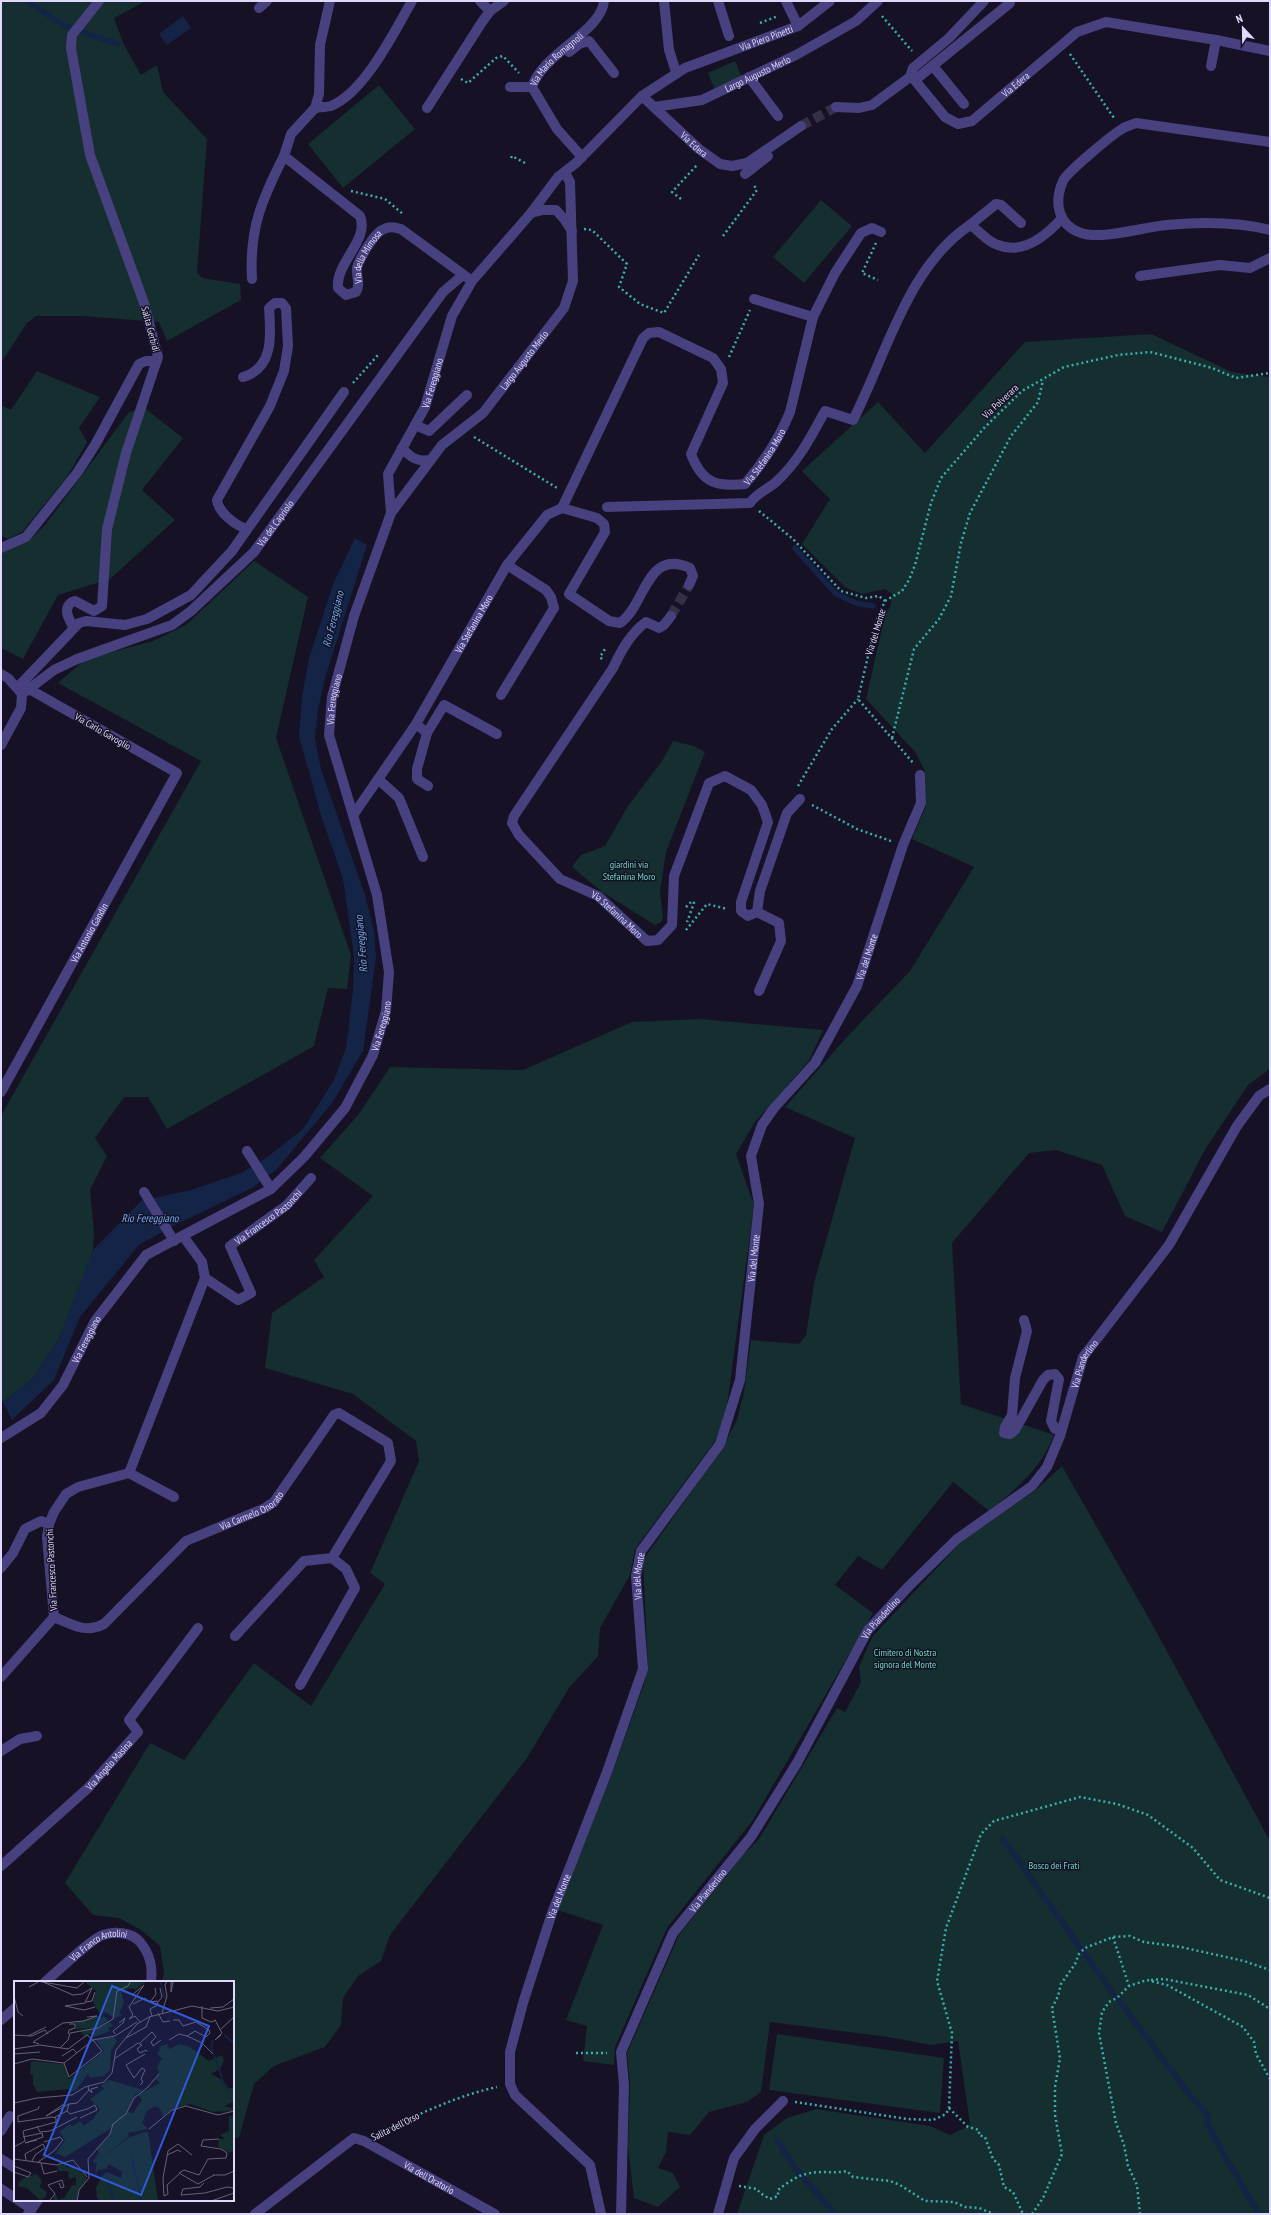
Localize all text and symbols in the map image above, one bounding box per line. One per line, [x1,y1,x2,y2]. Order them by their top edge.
north arrow [1223,8,1263,48]
text: N [1234,11,1245,26]
street label: Via Piero Pinetti [737,22,795,54]
street label: Via Mario Romagnoli [527,29,586,89]
street label: Largo Augusto Merlo [723,53,793,95]
street label: Via Edera [998,69,1032,101]
street label: Via Edera [677,128,710,160]
street label: Via della Mimosa [351,227,385,285]
street label: Salita Gerbidi [138,305,163,353]
street label: Largo Augusto Merlo [497,328,551,393]
street label: Via Fereggiano [419,357,446,411]
street label: Via Polverara [979,381,1021,422]
street label: Via Stefanina Moro [740,427,788,489]
street label: Via del Capriolo [253,498,297,550]
water label: Rio Fereggiano [319,588,347,648]
street label: Via Stefanina Moro [452,592,496,656]
street label: Via del Monte [862,607,889,658]
street label: Via Fereggiano [324,672,345,726]
street label: Via Carlo Gavoglio [71,710,133,753]
park label: giardini via Stefanina Moro [603,858,655,883]
street label: Via Stefanina Moro [588,887,646,941]
street label: Via Antonio Gandin [67,901,111,966]
water label: Rio Fereggiano [351,914,370,973]
street label: Via del Monte [853,932,881,983]
street label: Via Fereggiano [368,1001,394,1054]
street label: Via Francesco Pastonchi [231,1187,305,1248]
water label: Rio Fereggiano [121,1211,180,1225]
street label: Via del Monte [745,1234,763,1284]
street label: Via Fereggiano [69,1313,104,1366]
street label: Via Pianderlino [1068,1337,1101,1391]
street label: Via Carmelo Onorato [217,1489,287,1534]
street label: Via Francesco Pastonchi [43,1529,60,1612]
street label: Via del Monte [630,1551,648,1601]
street label: Via Pianderlino [858,1594,903,1642]
park label: Cimitero di Nostra signora del Monte [874,1646,936,1671]
street label: Via Angelo Masina [82,1737,135,1794]
park label: Bosco dei Frati [1029,1859,1079,1872]
street label: Via Pianderlino [686,1866,730,1916]
street label: Via del Monte [544,1872,574,1922]
street label: Via Franco Antolini [66,1927,129,1965]
inset map [14,1981,234,2201]
street label: Salita dell'Orso [369,2109,422,2144]
street label: Via dell'Oratorio [401,2158,457,2197]

